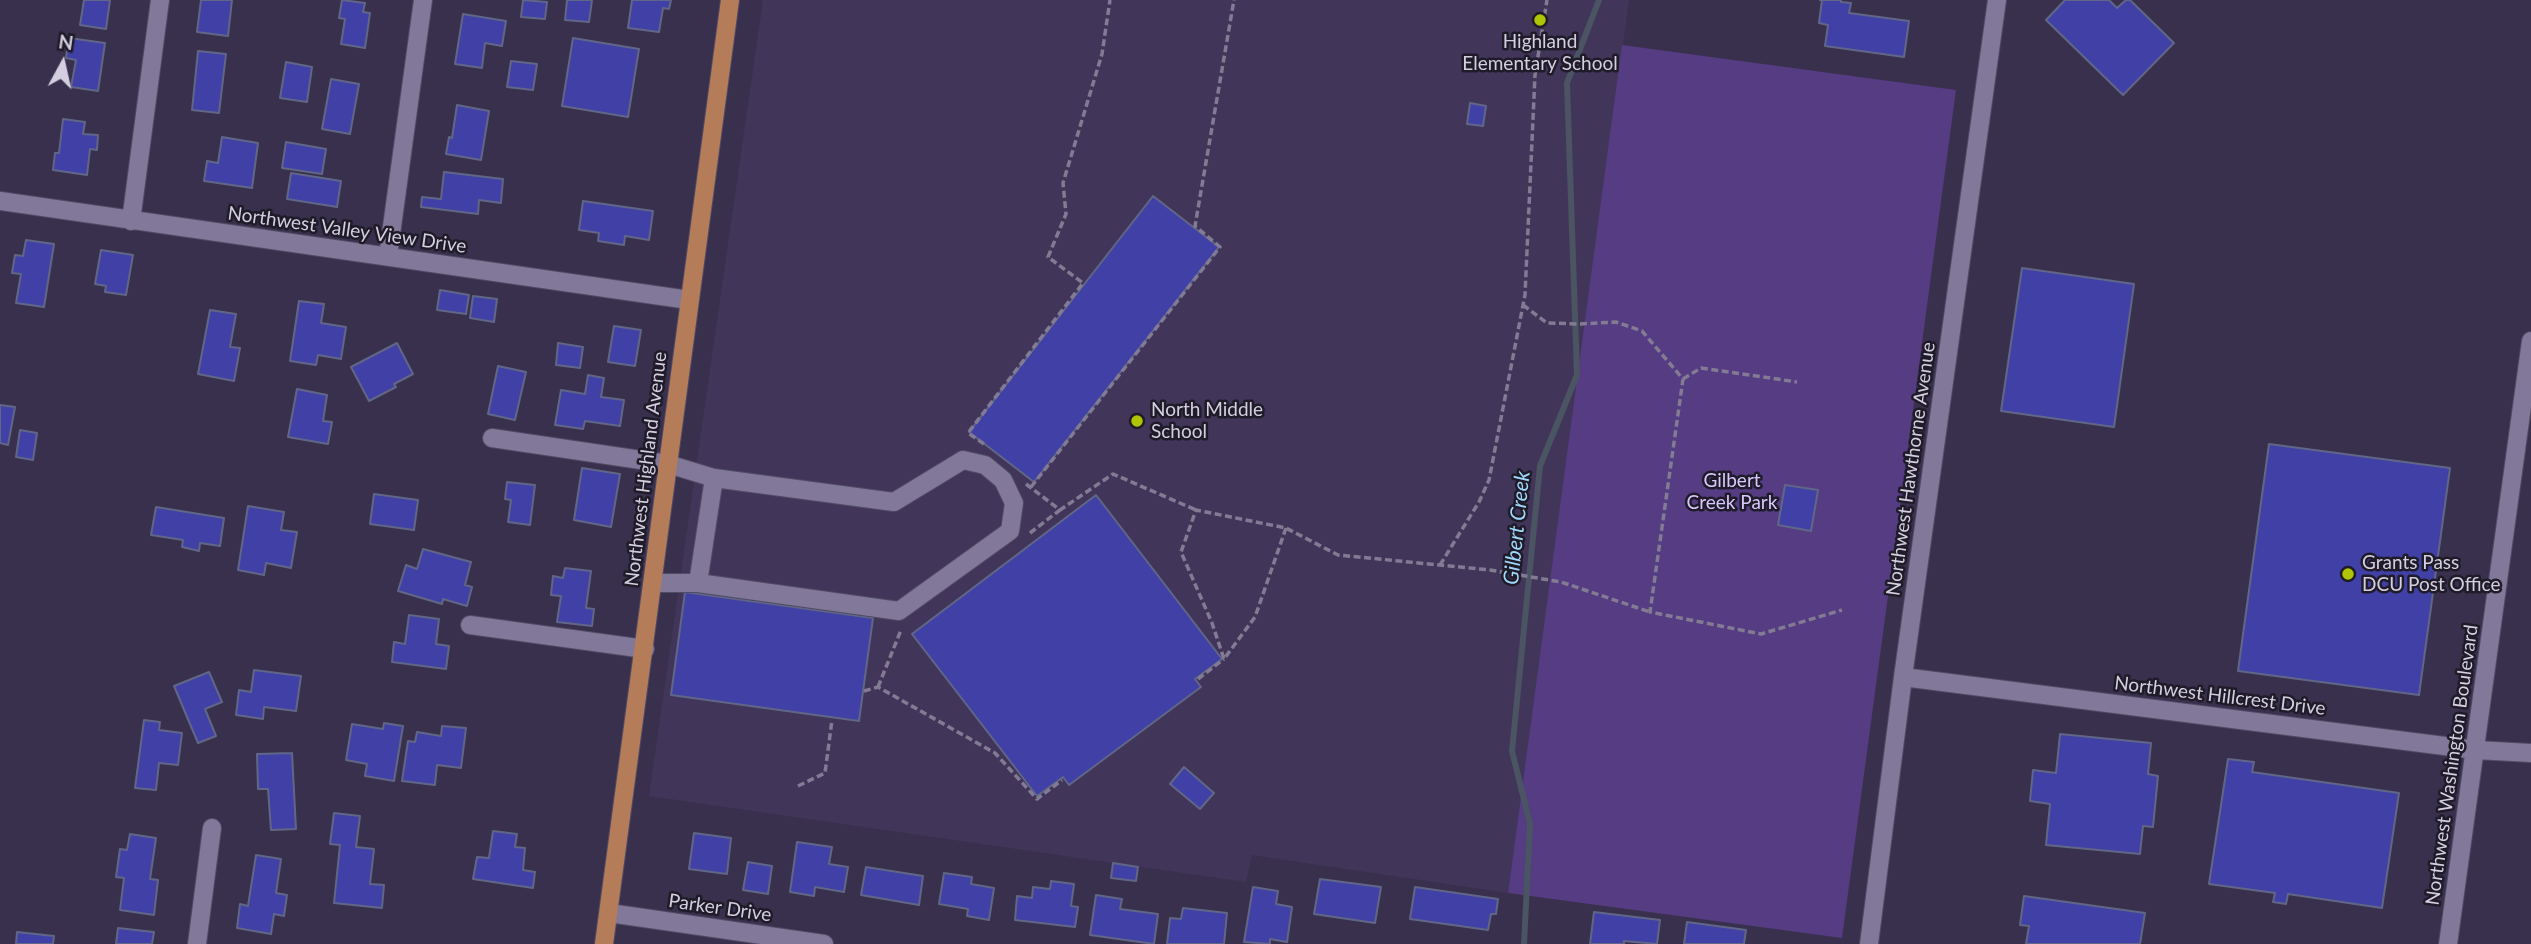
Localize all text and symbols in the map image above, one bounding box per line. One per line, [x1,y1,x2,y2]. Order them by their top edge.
marker: Highland Elementary School [1532,12,1548,28]
north arrow [28,28,98,98]
text: N [57,29,75,54]
place label: Highland Elementary School [1462,31,1618,75]
street label: Northwest Valley View Drive [226,202,468,258]
street label: Northwest Hawthorne Avenue [1882,341,1940,597]
street label: Northwest Highland Avenue [620,350,672,588]
place label: North Middle School [1151,399,1263,443]
marker: North Middle School [1129,413,1145,429]
water label: Gilbert Creek [1498,470,1536,586]
park label: Gilbert Creek Park [1687,470,1777,514]
place label: Grants Pass DCU Post Office [2362,552,2500,596]
marker: Grants Pass DCU Post Office [2340,566,2356,582]
street label: Northwest Washington Boulevard [2421,623,2483,907]
street label: Northwest Hillcrest Drive [2113,672,2327,720]
street label: Parker Drive [667,889,773,927]

